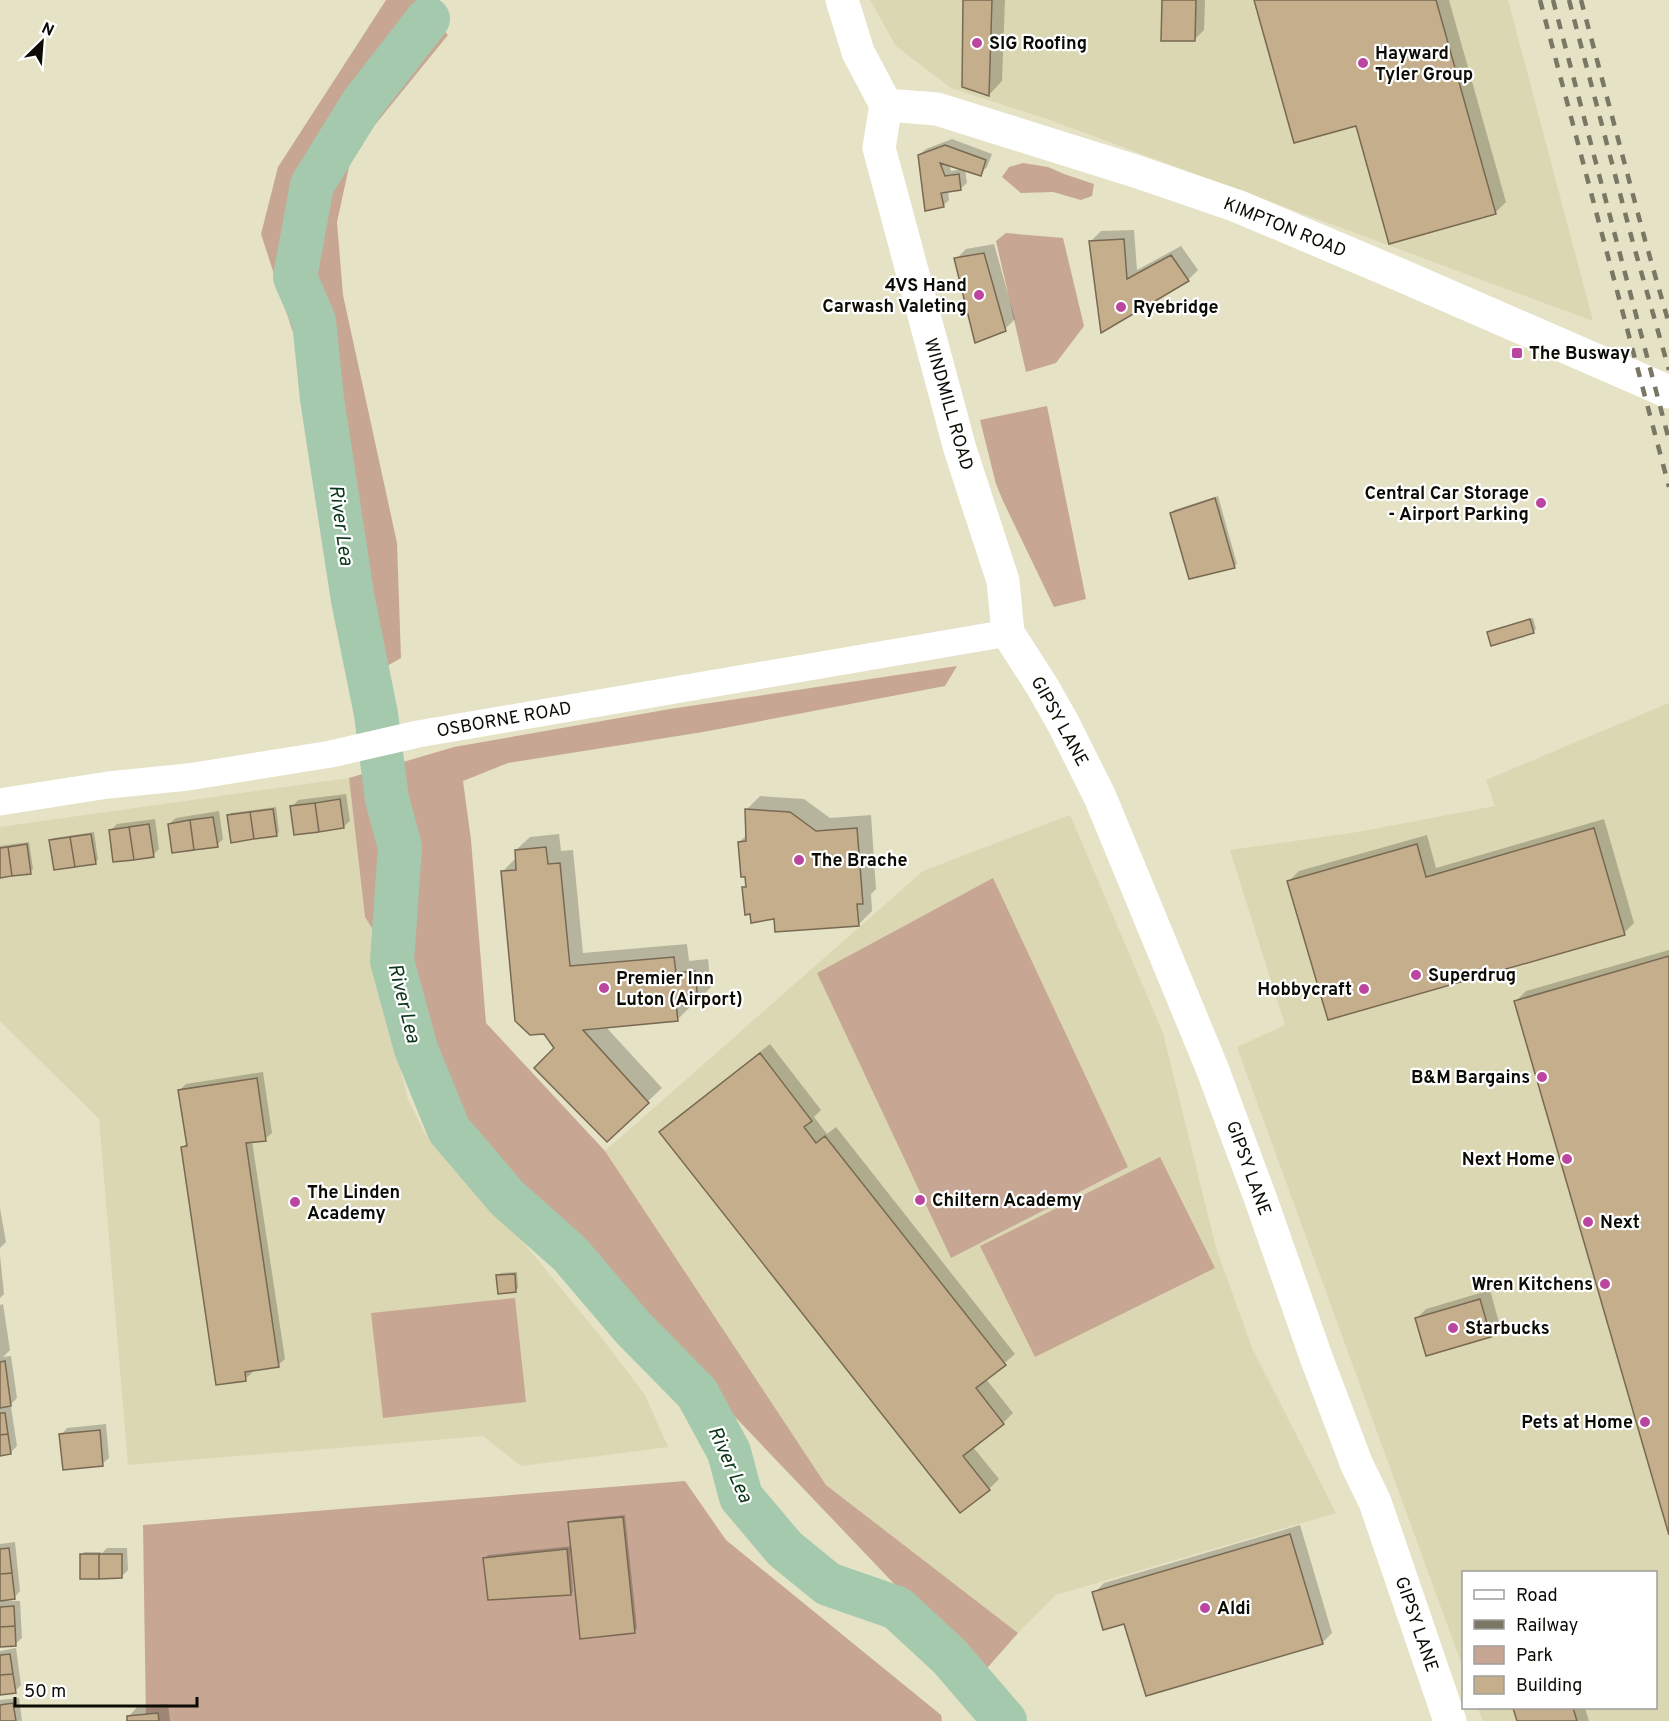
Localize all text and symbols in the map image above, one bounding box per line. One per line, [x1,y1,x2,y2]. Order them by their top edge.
north arrow [12,12,72,72]
text: N [38,19,57,42]
place label: SIG Roofing [989,33,1087,56]
marker: SIG Roofing [970,36,984,50]
place label: Hayward Tyler Group [1375,43,1473,87]
marker: Hayward Tyler Group [1356,56,1370,70]
street label: KIMPTON ROAD [1220,193,1349,264]
place label: 4VS Hand Carwash Valeting [822,275,967,319]
marker: 4VS Hand Carwash Valeting [972,288,986,302]
place label: Ryebridge [1133,297,1218,320]
marker: Ryebridge [1114,300,1128,314]
street label: WINDMILL ROAD [918,336,977,473]
place label: The Busway [1529,343,1630,366]
marker: The Busway [1510,346,1524,360]
water label: River Lea [321,483,359,568]
place label: Central Car Storage - Airport Parking [1365,483,1529,527]
marker: Central Car Storage - Airport Parking [1534,496,1548,510]
street label: GIPSY LANE [1025,673,1093,771]
street label: OSBORNE ROAD [435,697,574,744]
place label: The Brache [811,850,907,873]
marker: The Brache [792,853,806,867]
water label: River Lea [381,961,426,1047]
place label: Superdrug [1428,965,1516,988]
place label: Premier Inn Luton (Airport) [616,968,743,1012]
marker: Superdrug [1409,968,1423,982]
place label: Hobbycraft [1257,979,1352,1002]
marker: Premier Inn Luton (Airport) [597,981,611,995]
marker: Hobbycraft [1357,982,1371,996]
place label: B&M Bargains [1411,1067,1530,1090]
marker: B&M Bargains [1535,1070,1549,1084]
street label: GIPSY LANE [1220,1118,1275,1219]
place label: Next Home [1462,1149,1555,1172]
marker: Next Home [1560,1152,1574,1166]
place label: The Linden Academy [307,1182,400,1226]
place label: Chiltern Academy [932,1190,1082,1213]
marker: Chiltern Academy [913,1193,927,1207]
marker: The Linden Academy [288,1195,302,1209]
place label: Next [1600,1212,1640,1235]
marker: Next [1581,1215,1595,1229]
place label: Wren Kitchens [1472,1274,1593,1297]
marker: Wren Kitchens [1598,1277,1612,1291]
place label: Starbucks [1465,1318,1550,1341]
marker: Starbucks [1446,1321,1460,1335]
place label: Pets at Home [1521,1412,1633,1435]
marker: Pets at Home [1638,1415,1652,1429]
water label: River Lea [701,1422,758,1508]
legend [1462,1571,1657,1709]
street label: GIPSY LANE [1389,1574,1443,1675]
text: Road [1516,1585,1558,1608]
place label: Aldi [1217,1598,1251,1621]
marker: Aldi [1198,1601,1212,1615]
text: Railway [1516,1615,1578,1638]
text: Park [1516,1645,1553,1668]
scale bar [15,1670,196,1708]
text: Building [1516,1675,1582,1698]
text: 50 m [24,1681,66,1704]

